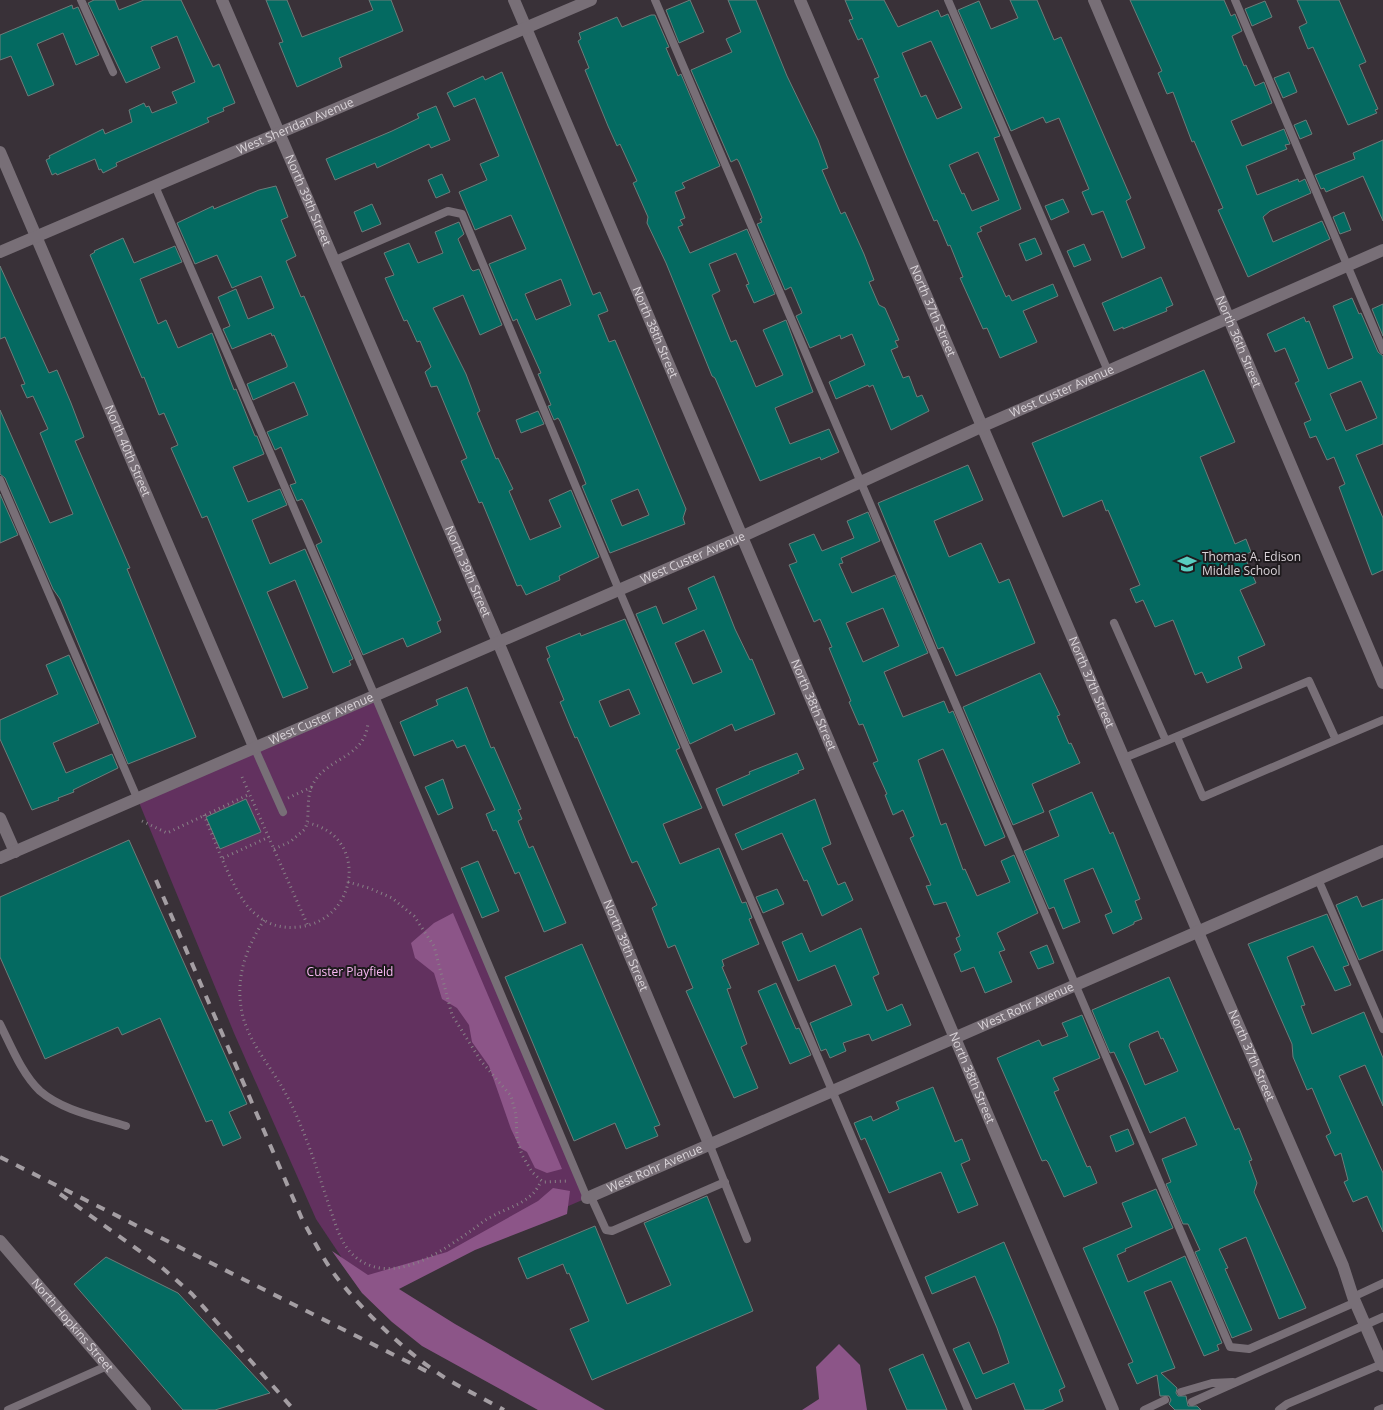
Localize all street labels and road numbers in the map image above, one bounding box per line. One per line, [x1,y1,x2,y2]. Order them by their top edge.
street label: West Sheridan Avenue [234,93,357,158]
street label: North 39th Street [281,152,336,248]
street label: North 37th Street [906,262,960,359]
street label: North 38th Street [629,284,683,380]
street label: North 36th Street [1212,293,1266,390]
street label: West Custer Avenue [1007,360,1117,421]
street label: North 40th Street [101,402,155,499]
street label: North 39th Street [441,523,495,620]
street label: West Custer Avenue [638,527,748,588]
street label: North 37th Street [1065,634,1119,731]
street label: North 38th Street [787,656,841,753]
street label: West Custer Avenue [266,688,376,749]
street label: North 39th Street [599,897,653,994]
street label: West Rohr Avenue [975,978,1077,1034]
street label: North 37th Street [1225,1007,1279,1104]
street label: North 38th Street [945,1029,999,1126]
street label: West Rohr Avenue [604,1140,705,1196]
street label: North Hopkins Street [28,1274,118,1375]

